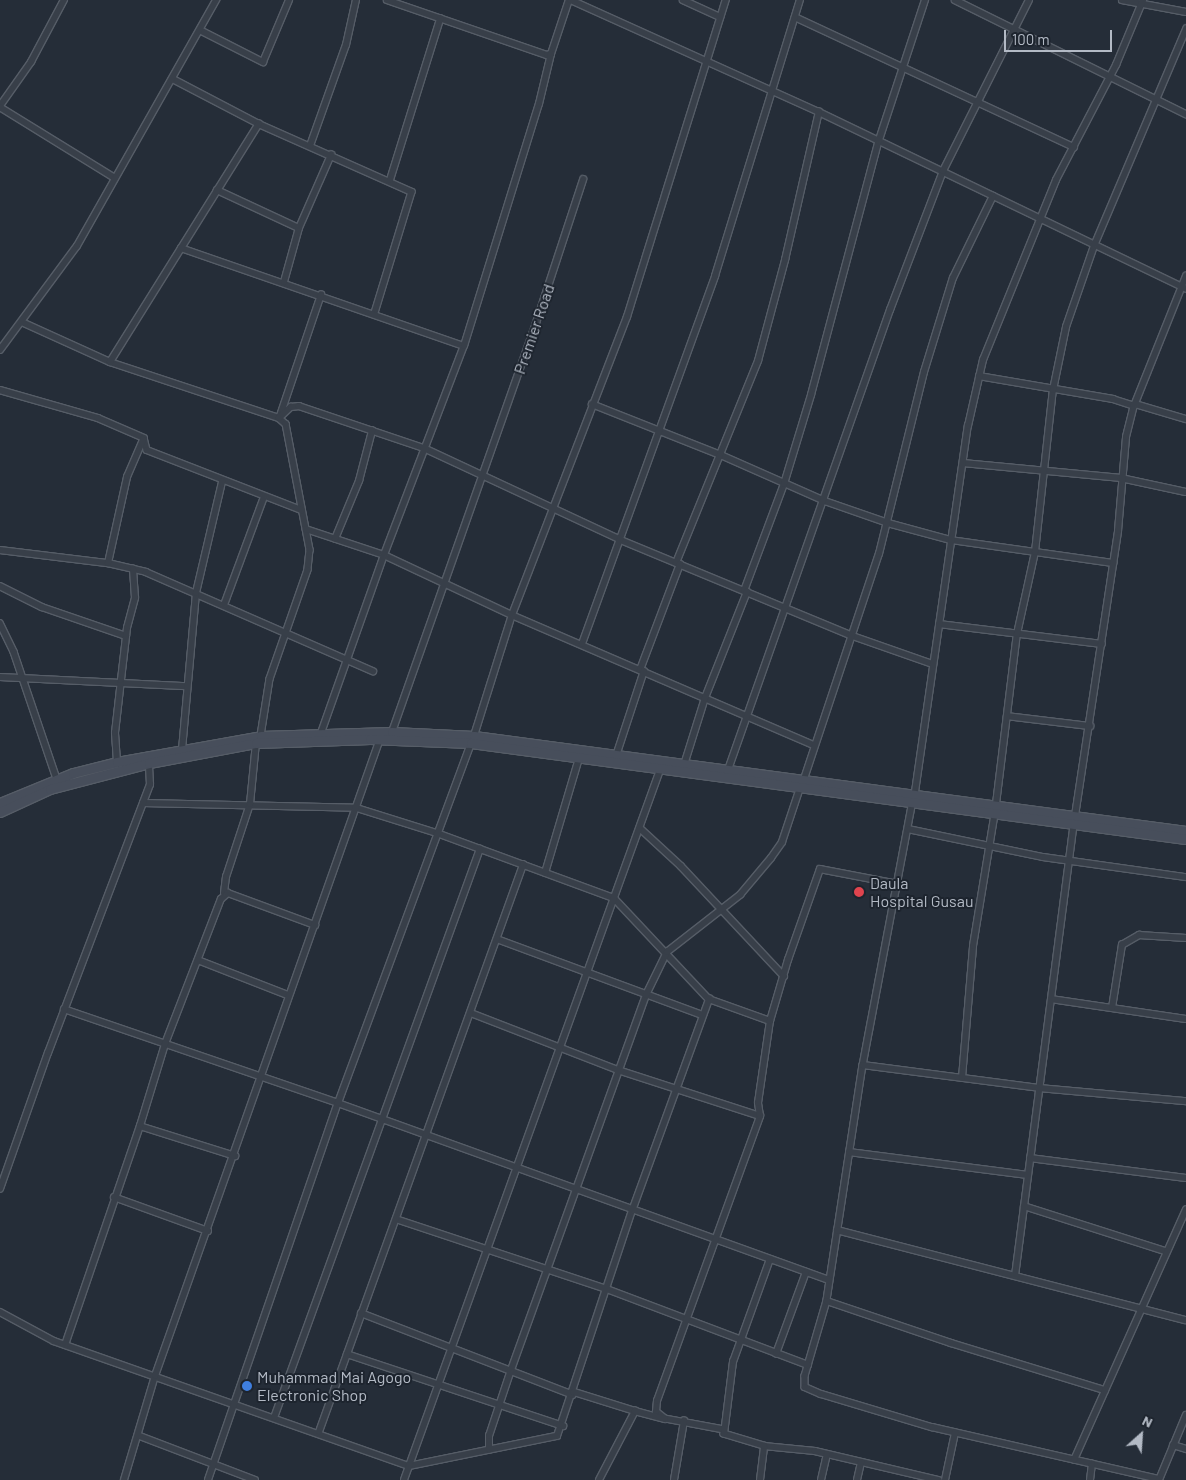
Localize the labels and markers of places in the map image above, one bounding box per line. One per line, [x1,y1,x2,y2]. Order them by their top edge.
place label: Daula Hospital Gusau [870,873,974,911]
marker: Daula Hospital Gusau [852,885,866,899]
place label: Muhammad Mai Agogo Electronic Shop [257,1367,411,1405]
marker: Muhammad Mai Agogo Electronic Shop [241,1380,253,1392]

